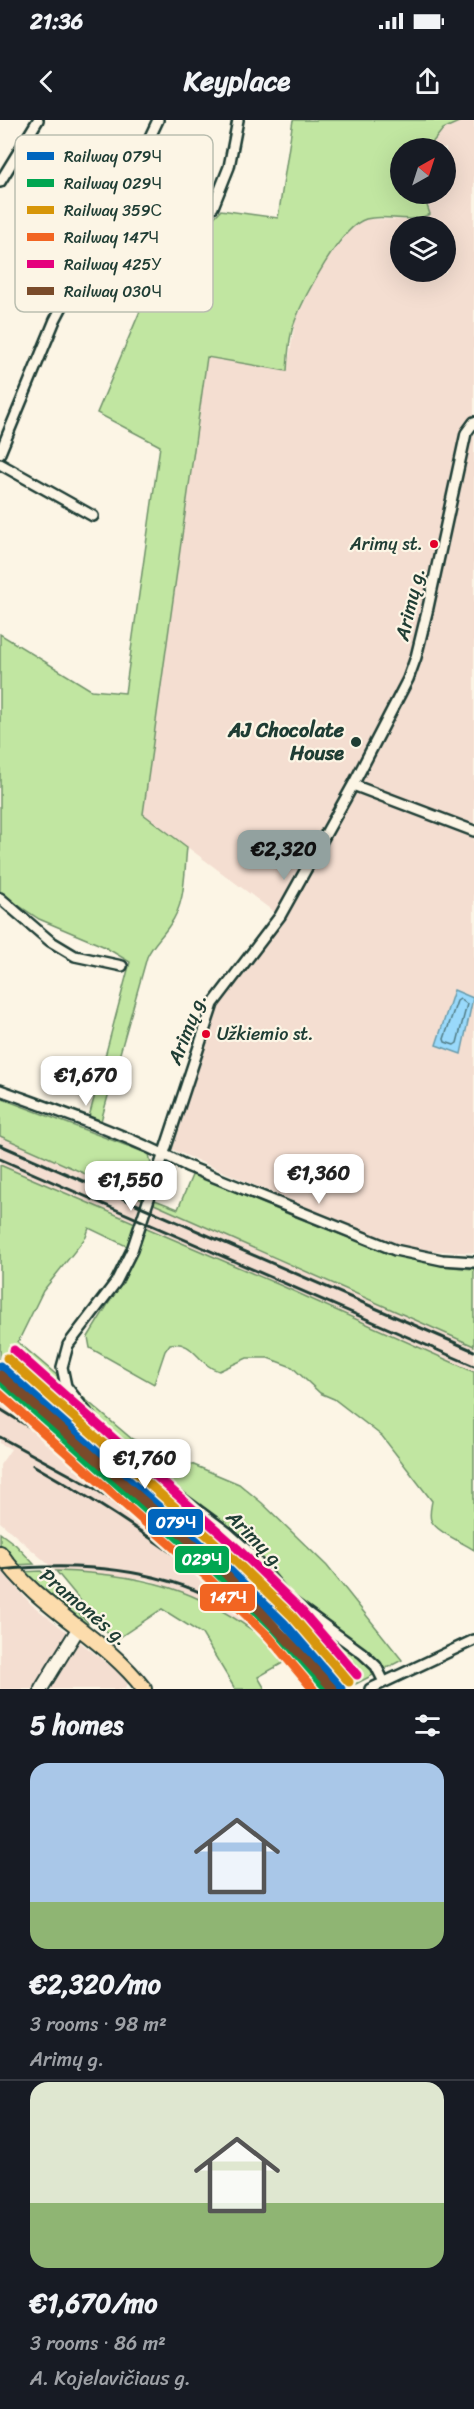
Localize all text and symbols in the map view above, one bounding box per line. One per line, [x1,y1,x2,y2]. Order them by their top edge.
text: 21:36 [30,2,83,41]
text: Keyplace [184,57,290,105]
icon: back [30,65,63,98]
icon: share [411,65,444,98]
legend [15,135,213,312]
north arrow [390,138,456,204]
map controls [390,138,456,282]
text: Railway 079Ч [64,142,162,171]
text: Railway 029Ч [64,169,162,198]
text: Railway 359С [64,196,162,225]
button: layers [390,216,456,282]
text: Railway 147Ч [64,223,159,252]
text: Railway 425У [64,250,162,279]
text: Railway 030Ч [64,277,162,306]
place label: Arimų st. [349,528,423,560]
marker: Arimų st. [428,538,440,550]
street label: Arimų g. [384,564,435,645]
place label: AJ Chocolate House [227,713,345,771]
marker: AJ Chocolate House [349,735,363,749]
pin: €2,320 [235,830,333,881]
text: €2,320 [251,832,317,867]
street label: Arimų g. [157,988,217,1071]
place label: Užkiemio st. [217,1018,314,1050]
marker: Užkiemio st. [200,1028,212,1040]
pin: €1,670 [37,1056,135,1107]
text: €1,670 [55,1058,117,1093]
pin: €1,360 [270,1154,368,1205]
text: €1,360 [288,1156,350,1191]
pin: €1,550 [82,1161,180,1212]
text: €1,550 [99,1163,163,1198]
pin: €1,760 [96,1439,194,1490]
text: €1,760 [114,1441,176,1476]
street label: Arimų g. [217,1501,295,1579]
line badge: 079Ч [147,1508,204,1536]
text: 079Ч [156,1508,196,1537]
line badge: 029Ч [174,1545,230,1574]
text: 029Ч [182,1545,222,1574]
street label: Pramonės g. [32,1559,136,1655]
line badge: 147Ч [199,1583,256,1612]
text: 147Ч [209,1583,247,1612]
text: 5 homes [30,1702,123,1748]
icon: filters [411,1709,444,1742]
icon: home [183,1802,291,1910]
text: €2,320/mo [30,1961,161,2007]
text: 3 rooms · 98 m² [30,2007,167,2042]
text: Arimų g. [30,2042,104,2077]
icon: home [183,2121,291,2229]
text: €1,670/mo [30,2280,158,2326]
text: 3 rooms · 86 m² [30,2326,166,2361]
text: A. Kojelavičiaus g. [30,2361,191,2396]

